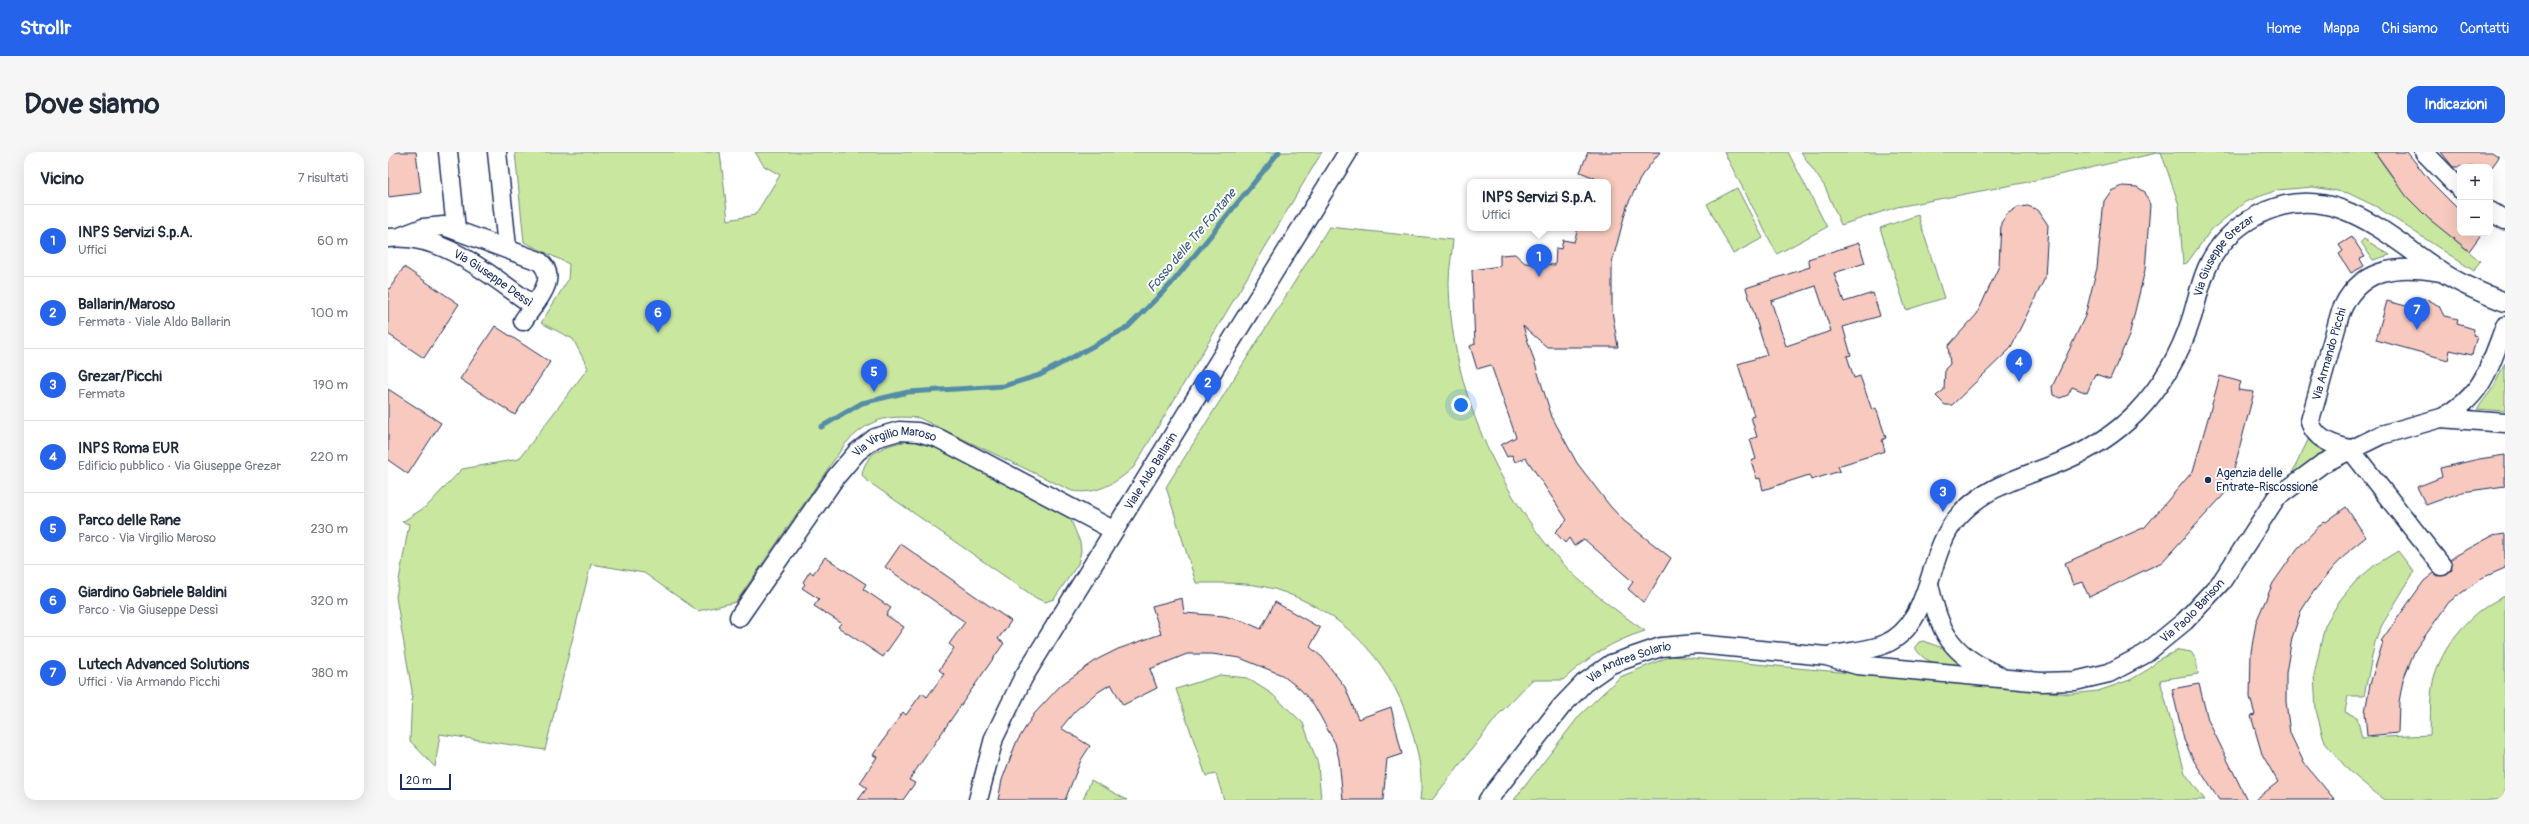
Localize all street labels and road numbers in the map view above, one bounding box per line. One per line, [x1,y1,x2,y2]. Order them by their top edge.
street label: Via Giuseppe Grezar [2191,211,2258,298]
street label: Via Giuseppe Dessì [451,246,535,310]
street label: Via Armando Picchi [2309,306,2350,402]
street label: Via Virgilio Maroso [849,424,939,460]
street label: Viale Aldo Ballarin [1122,429,1181,513]
street label: Via Paolo Barison [2157,576,2228,646]
street label: Via Andrea Solario [1584,639,1672,687]

